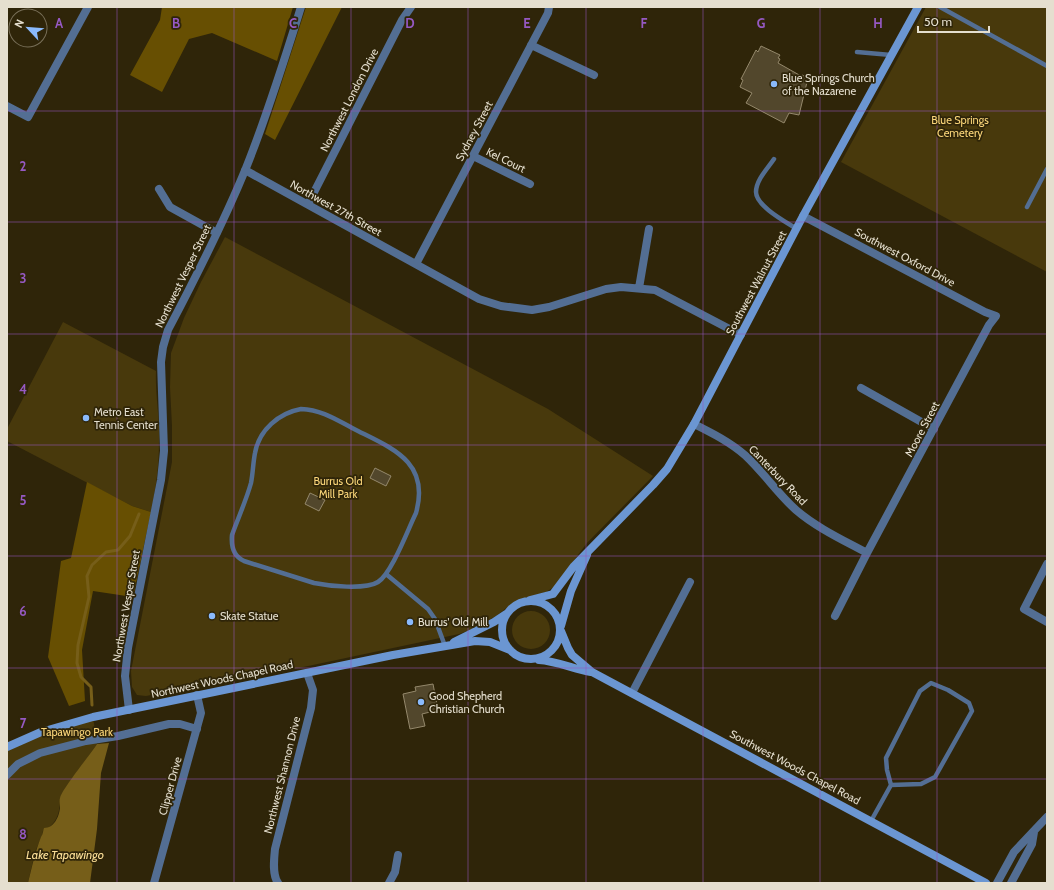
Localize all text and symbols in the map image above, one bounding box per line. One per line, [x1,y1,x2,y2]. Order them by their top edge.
north arrow [8,8,48,48]
scale bar [918,8,989,34]
text: 50 m [924,14,952,29]
text: A [55,15,64,31]
text: B [172,15,180,31]
text: C [289,15,297,31]
text: D [405,15,415,31]
text: E [523,15,531,31]
text: F [641,15,648,31]
text: G [757,15,766,31]
text: H [873,15,883,31]
text: N [11,17,27,30]
street label: Northwest London Drive [317,46,381,154]
place label: Blue Springs Church of the Nazarene [782,71,875,98]
marker: Blue Springs Church of the Nazarene [769,79,779,89]
street label: Sydney Street [452,98,496,163]
park label: Blue Springs Cemetery [931,113,989,140]
street label: Kel Court [484,144,528,176]
text: 2 [20,158,27,174]
street label: Northwest 27th Street [288,177,385,239]
street label: Northwest Vesper Street [152,222,214,330]
street label: Southwest Oxford Drive [852,225,958,290]
street label: Southwest Walnut Street [723,228,790,338]
text: 3 [19,270,27,286]
text: 4 [19,381,27,397]
street label: Moore Street [902,399,943,459]
place label: Metro East Tennis Center [94,405,158,432]
marker: Metro East Tennis Center [81,413,91,423]
street label: Canterbury Road [746,442,810,508]
park label: Burrus Old Mill Park [313,474,363,501]
text: 5 [20,492,27,508]
street label: Northwest Vesper Street [109,549,143,663]
text: 6 [19,603,27,619]
place label: Skate Statue [220,609,279,623]
marker: Skate Statue [207,611,217,621]
place label: Burrus' Old Mill [418,615,488,629]
marker: Burrus' Old Mill [405,617,415,627]
street label: Northwest Woods Chapel Road [150,657,294,701]
place label: Good Shepherd Christian Church [429,689,505,716]
marker: Good Shepherd Christian Church [416,697,426,707]
text: 7 [20,715,27,731]
street label: Northwest Shannon Drive [261,715,303,835]
park label: Tapawingo Park [41,725,113,739]
street label: Southwest Woods Chapel Road [727,727,863,807]
street label: Clipper Drive [155,755,185,817]
text: 8 [19,826,27,842]
water label: Lake Tapawingo [26,847,104,862]

